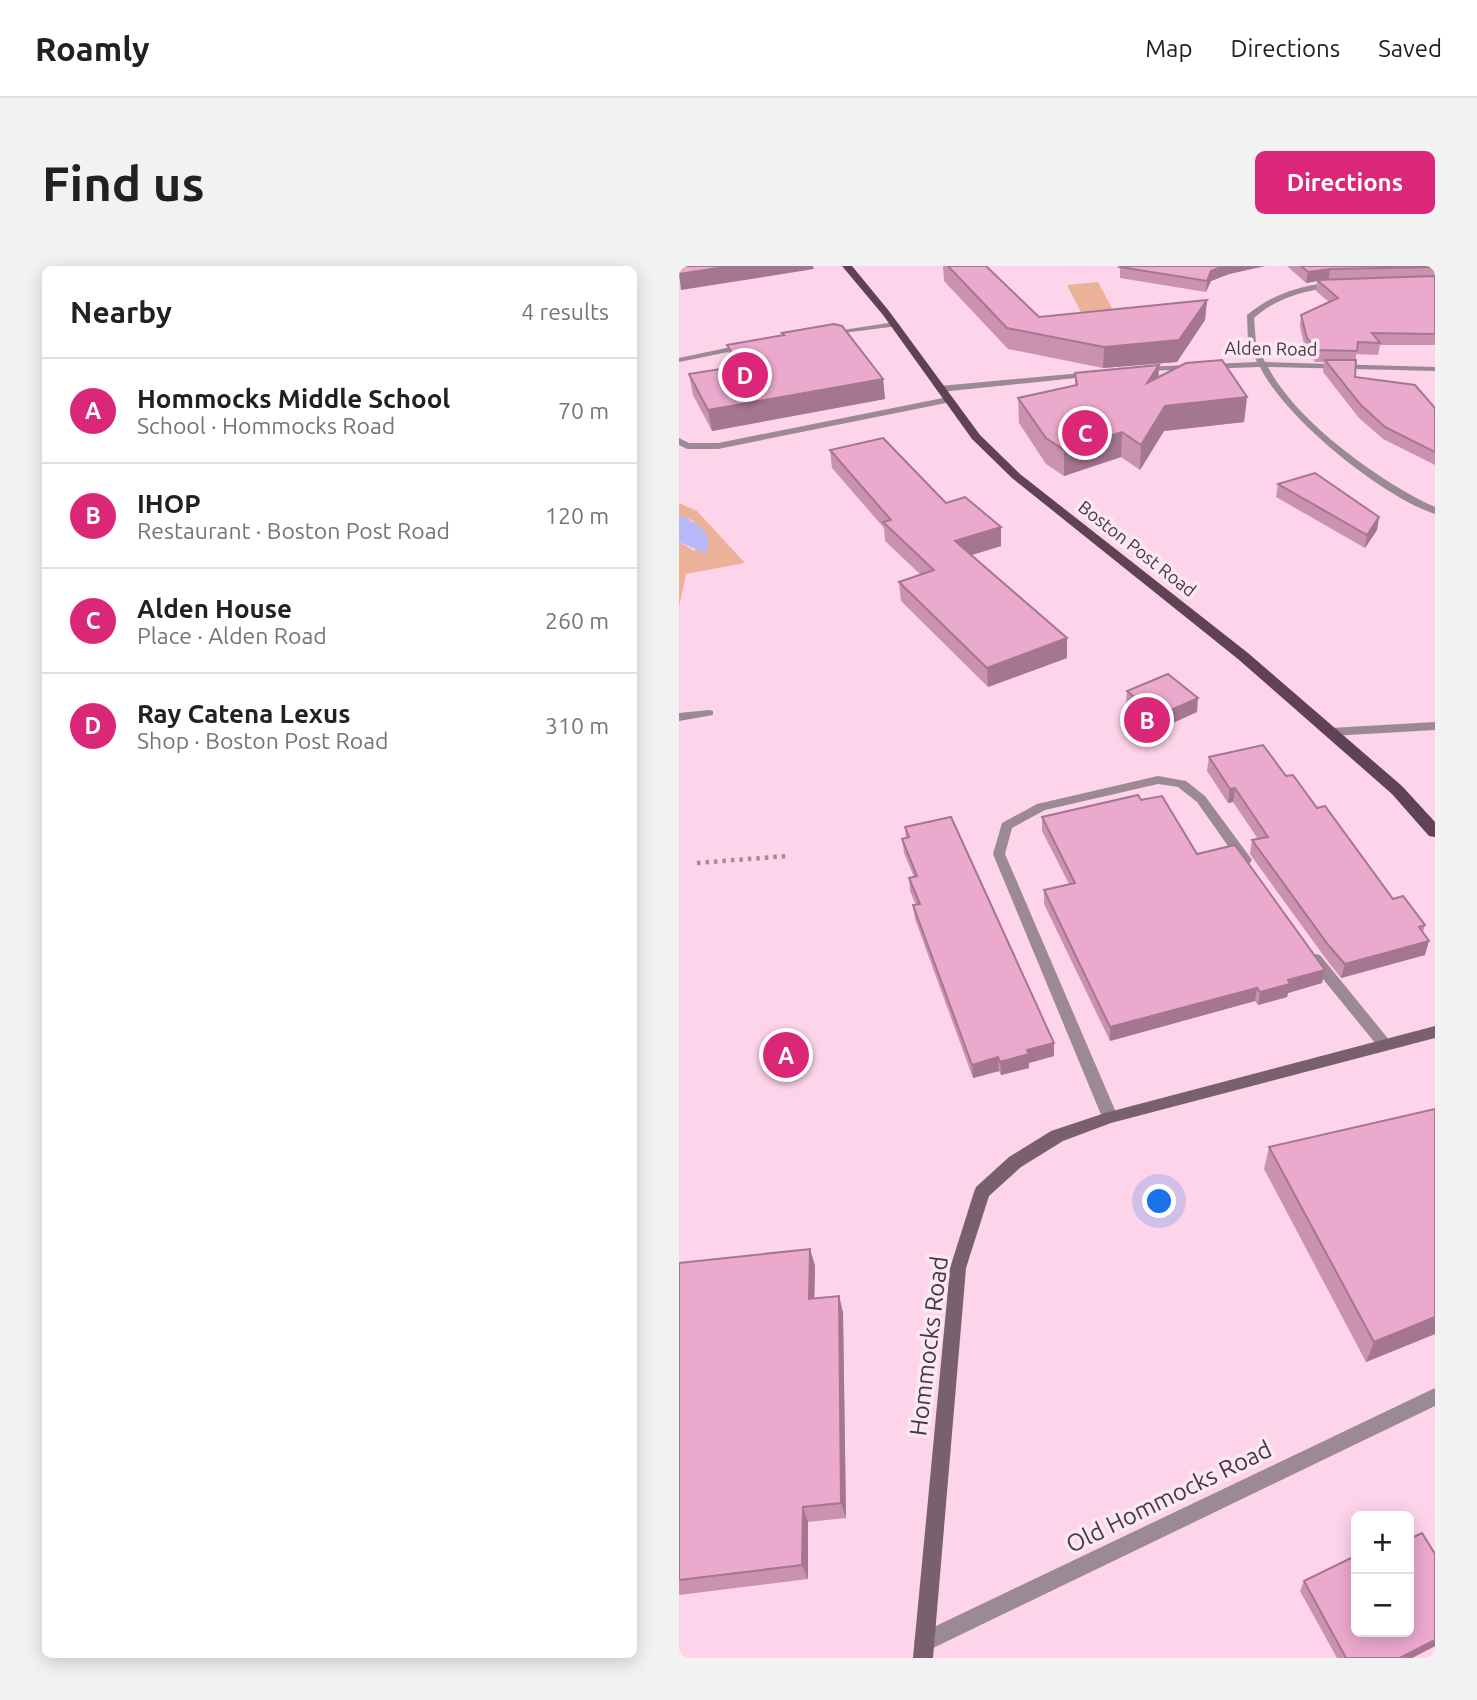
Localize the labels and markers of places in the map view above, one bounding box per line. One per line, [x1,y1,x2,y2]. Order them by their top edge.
pin: D [722,349,768,401]
pin: C [1062,407,1108,459]
pin: B [1124,694,1170,746]
pin: A [763,1029,809,1081]

